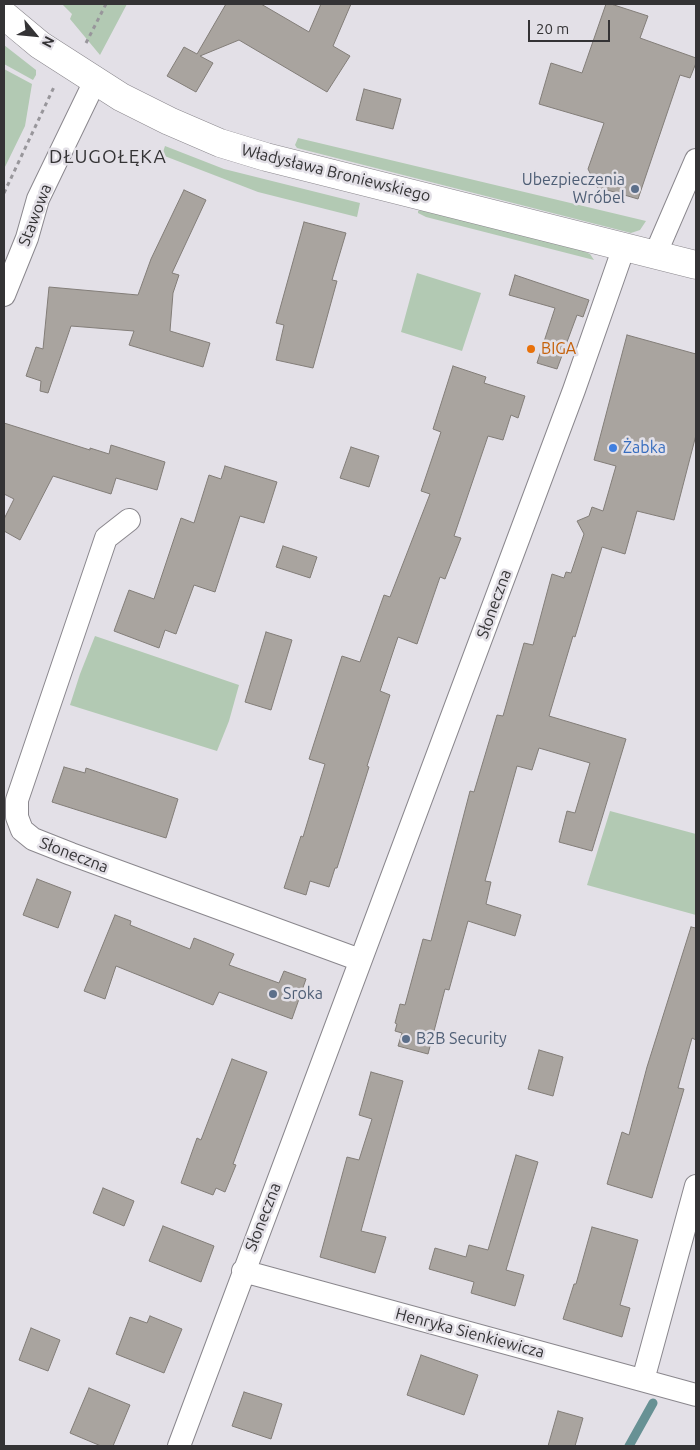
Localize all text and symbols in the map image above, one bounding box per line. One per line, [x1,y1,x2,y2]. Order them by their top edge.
north arrow [10,10,60,60]
scale bar [530,10,612,42]
text: 20 m [536,20,569,37]
text: N [39,34,58,50]
street label: Władysława Broniewskiego [239,140,433,206]
district label: DŁUGOŁĘKA [48,146,168,168]
place label: Ubezpieczenia Wróbel [522,170,625,208]
street label: Stawowa [14,181,56,249]
marker: Ubezpieczenia Wróbel [629,183,641,195]
place label: BIGA [541,339,576,359]
marker: BIGA [525,343,537,355]
place label: Żabka [623,438,666,458]
marker: Żabka [607,442,619,454]
street label: Słoneczna [473,567,515,641]
street label: Słoneczna [37,833,111,877]
place label: Sroka [283,984,323,1004]
marker: Sroka [267,988,279,1000]
place label: B2B Security [416,1029,507,1049]
marker: B2B Security [400,1033,412,1045]
street label: Słoneczna [241,1180,285,1254]
street label: Henryka Sienkiewicza [393,1304,547,1362]

